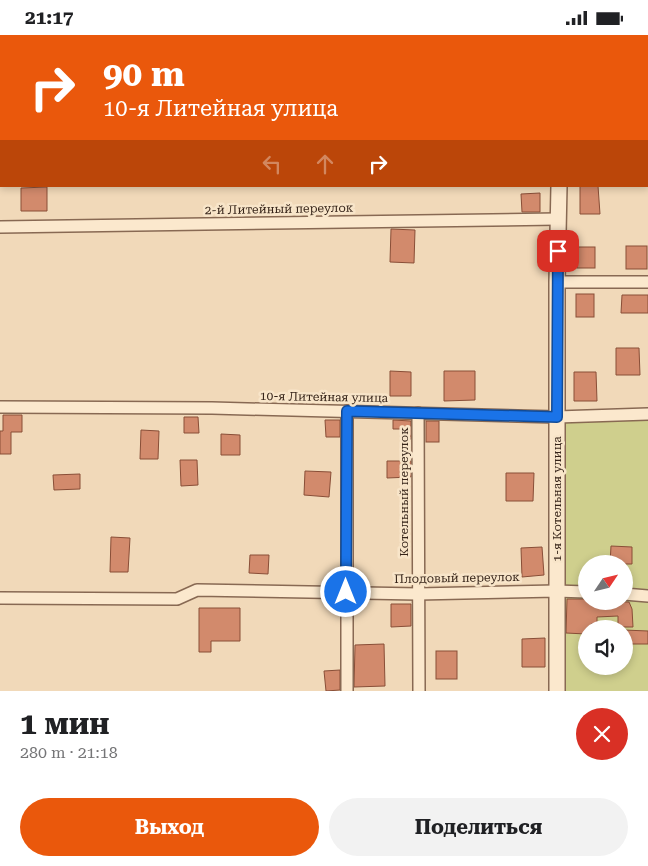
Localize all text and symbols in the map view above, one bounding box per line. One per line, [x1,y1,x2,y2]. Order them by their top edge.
text: 21:17 [25,6,74,29]
text: 90 m [103,54,185,95]
icon: right [20,55,85,120]
text: 10-я Литейная улица [103,96,338,121]
icon: left [258,150,286,178]
icon: ahead [311,150,339,178]
icon: right [364,150,392,178]
street label: 2-й Литейный переулок [205,201,354,217]
pin [537,230,579,272]
icon: arrive [544,237,572,265]
street label: 10-я Литейная улица [260,389,389,405]
street label: Котельный переулок [397,427,411,557]
street label: 1-я Котельная улица [550,436,564,562]
north arrow [578,555,632,610]
map controls [578,555,633,675]
position arrow [319,565,371,617]
street label: Плодовый переулок [394,570,520,586]
button: sound [578,620,633,675]
text: 1 мин [20,706,110,741]
button: close [576,708,628,760]
text: 280 m · 21:18 [20,743,118,762]
button: Выход [20,798,319,856]
button: Поделиться [329,798,628,856]

